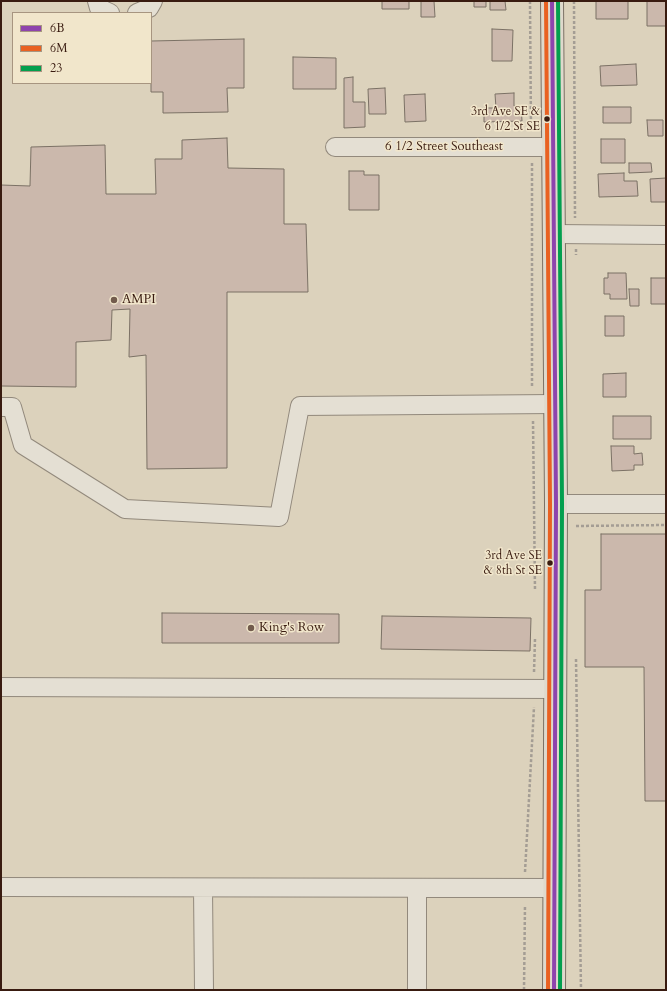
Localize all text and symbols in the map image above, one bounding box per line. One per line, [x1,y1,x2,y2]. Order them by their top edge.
legend [12,12,152,84]
text: 6B [50,20,64,36]
text: 6M [50,40,67,56]
text: 23 [50,60,62,76]
place label: 3rd Ave SE & 6 1/2 St SE [471,105,540,133]
marker: 3rd Ave SE & 6 1/2 St SE [542,114,552,124]
street label: 6 1/2 Street Southeast [385,139,503,155]
place label: AMPI [122,292,156,308]
marker: AMPI [109,295,119,305]
place label: 3rd Ave SE & 8th St SE [484,549,542,577]
marker: 3rd Ave SE & 8th St SE [545,558,555,568]
place label: King's Row [259,620,324,636]
marker: King's Row [246,623,256,633]

